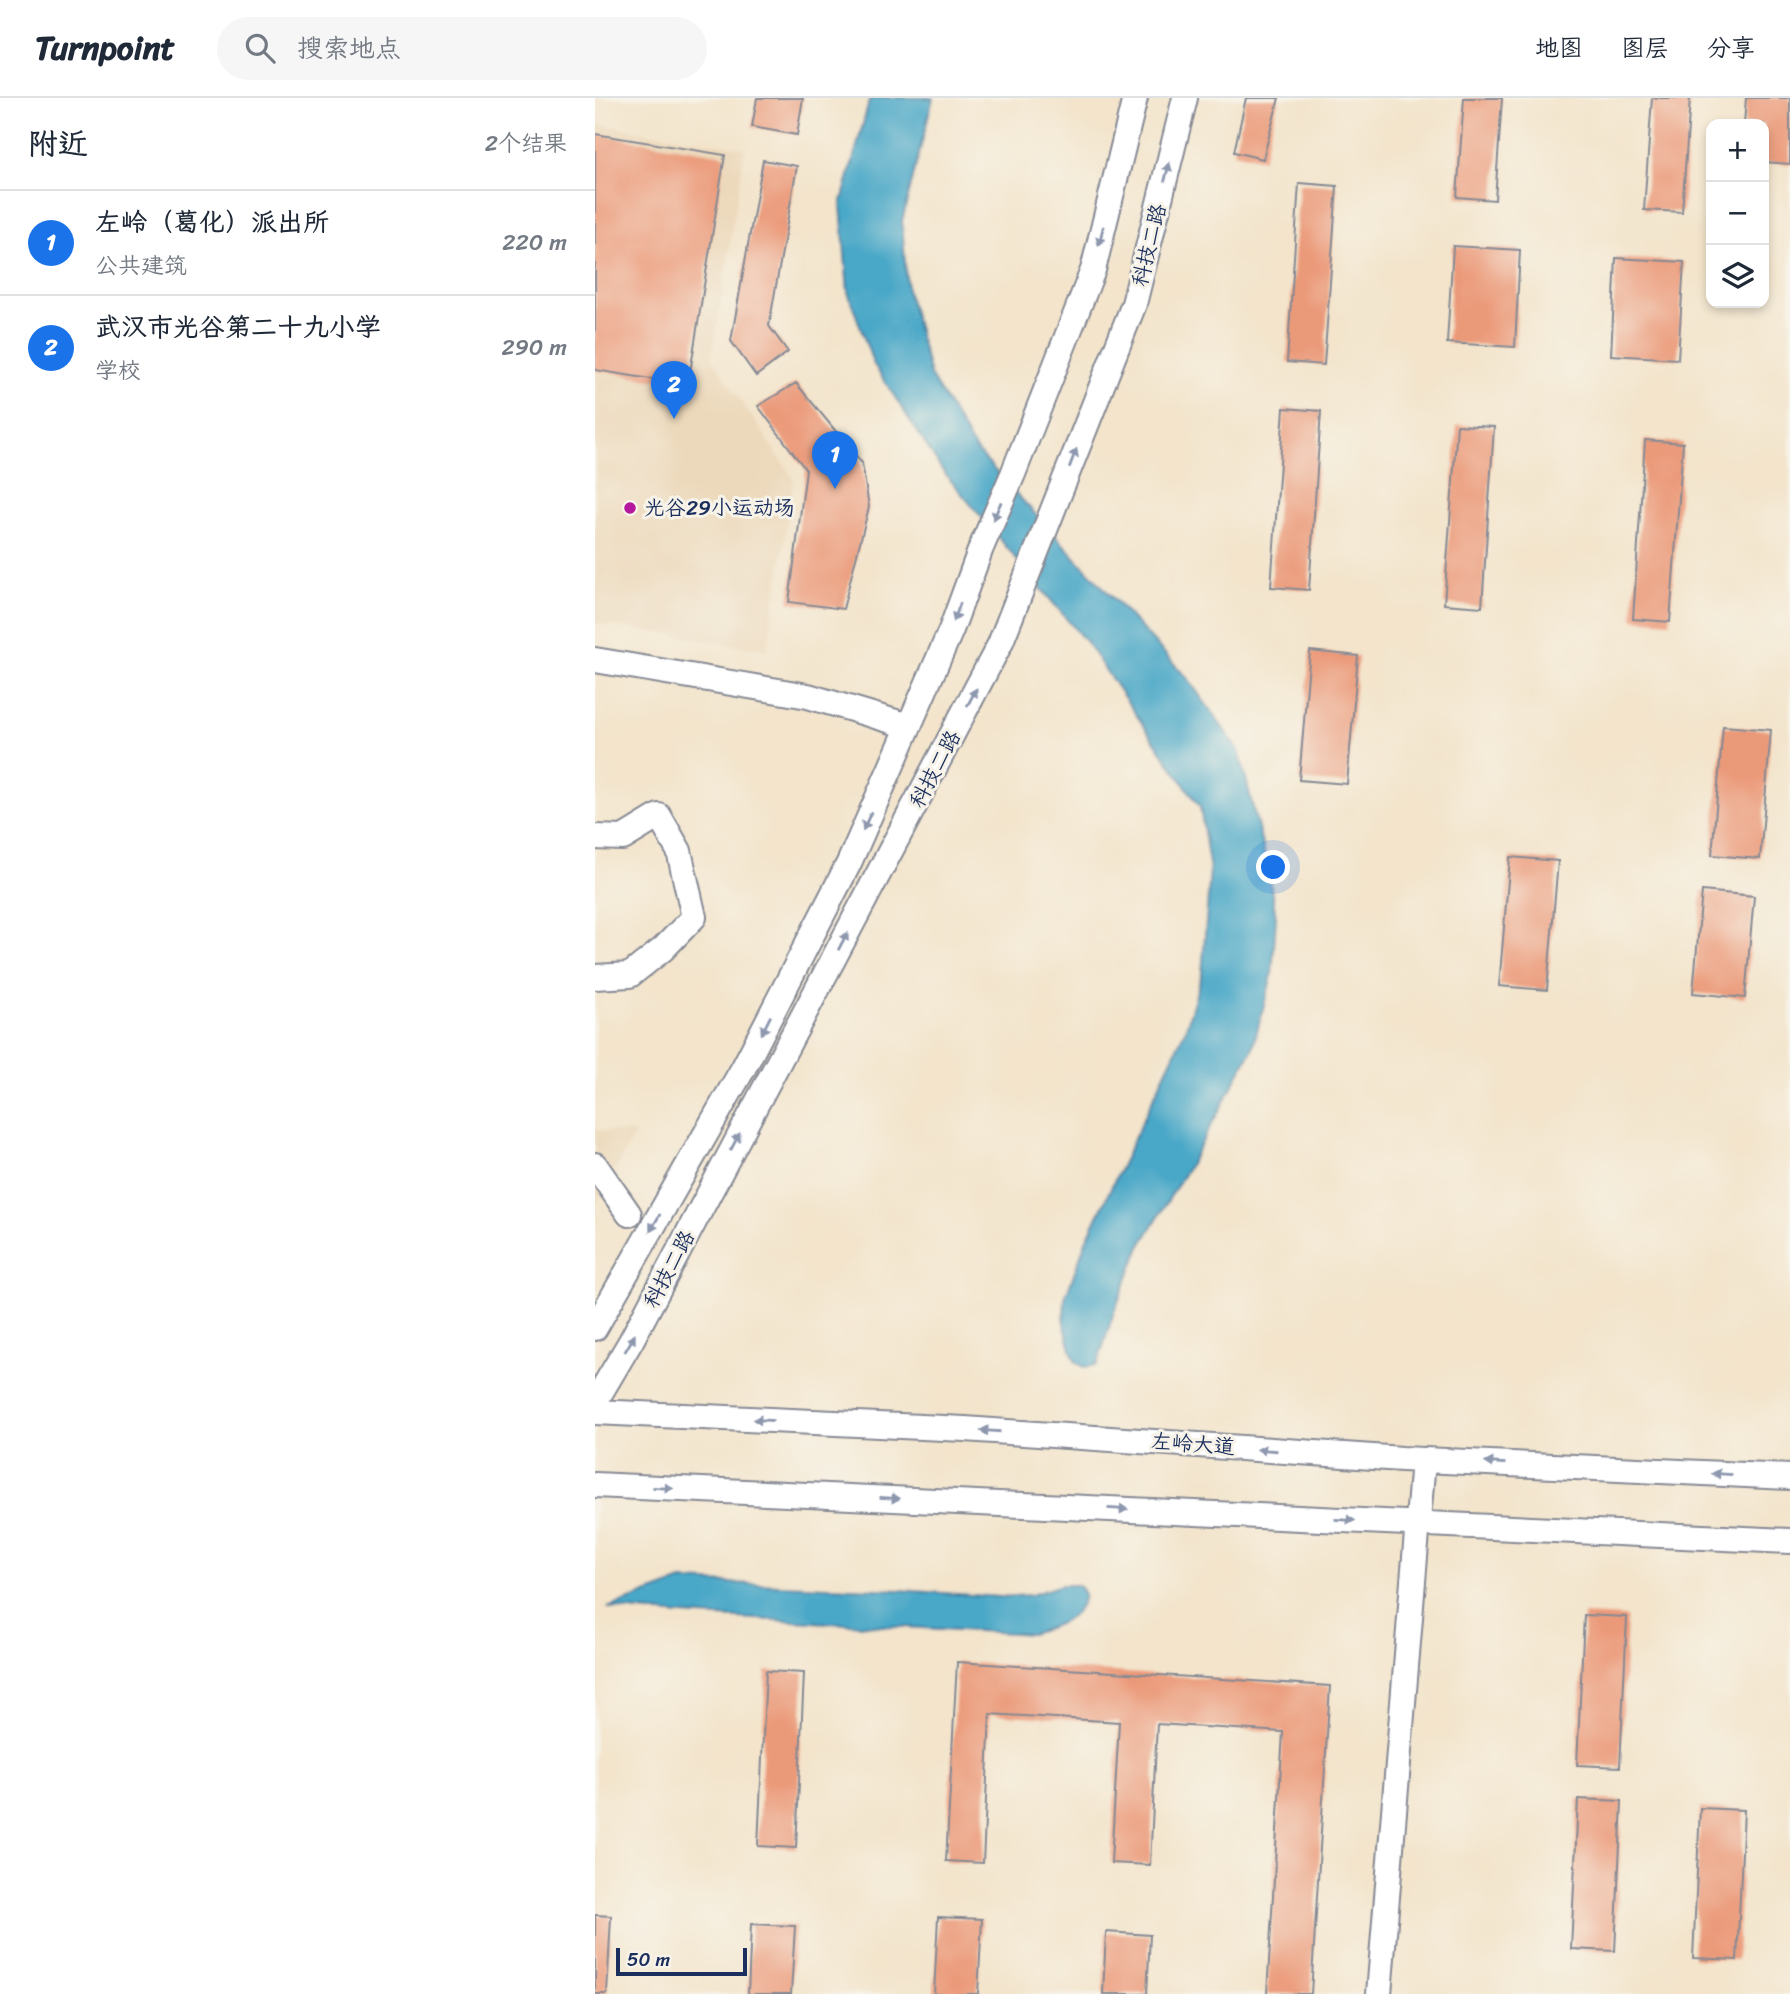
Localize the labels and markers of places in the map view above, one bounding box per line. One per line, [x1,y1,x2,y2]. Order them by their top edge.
pin: 2 [651,361,697,419]
pin: 1 [812,431,858,489]
place label: 光谷29小运动场 [644,489,795,527]
marker: 光谷29小运动场 [622,500,638,516]

